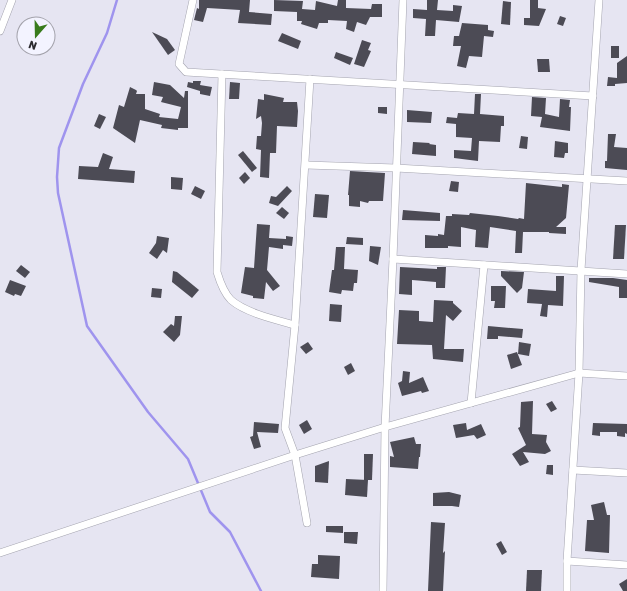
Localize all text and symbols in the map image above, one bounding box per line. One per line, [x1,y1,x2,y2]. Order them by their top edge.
north arrow [16,16,56,56]
text: N [27,37,39,52]

